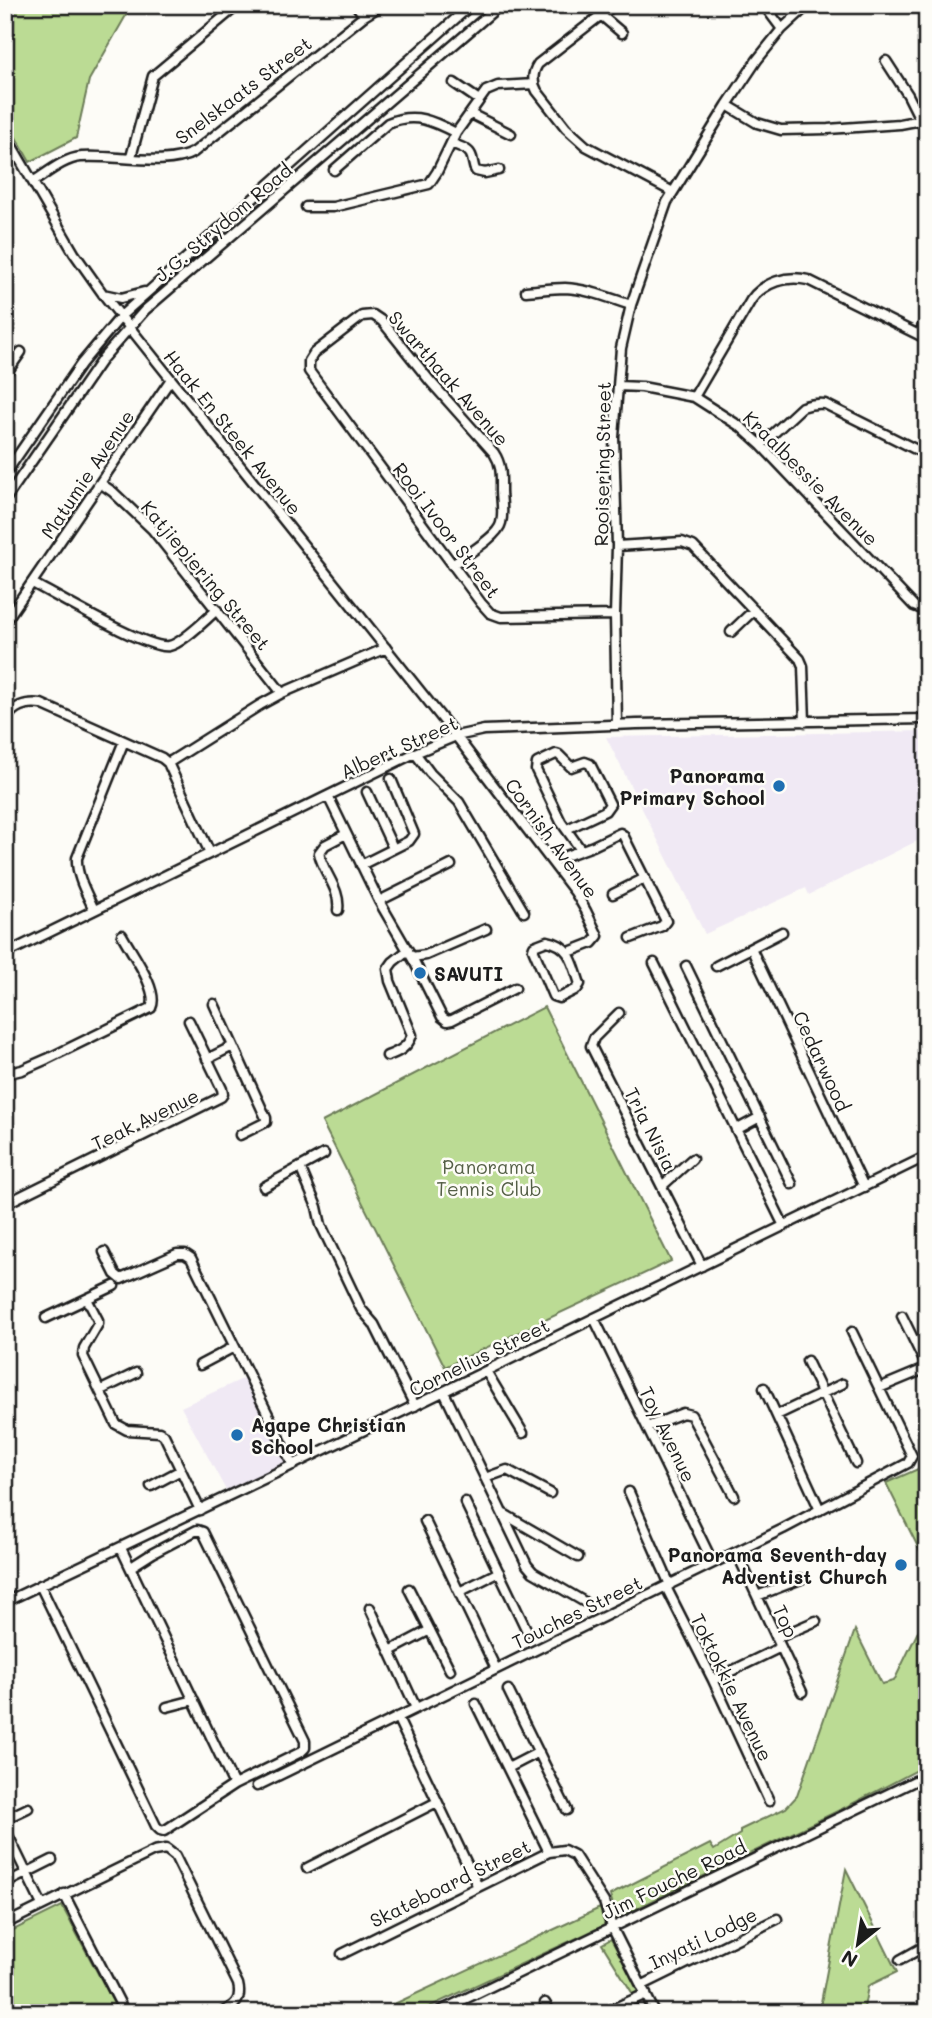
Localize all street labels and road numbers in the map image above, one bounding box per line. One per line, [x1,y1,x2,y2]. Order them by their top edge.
street label: Snelskaats Street [170,30,316,150]
street label: J.G. Strydom Road [149,157,297,287]
street label: Swarthaak Avenue [383,305,515,451]
street label: Haak En Steek Avenue [159,344,307,520]
street label: Rooisering Street [588,381,616,547]
street label: Matumie Avenue [35,405,139,543]
street label: Kraalbessie Avenue [738,405,884,551]
street label: Rooi Ivoor Street [388,457,506,603]
street label: Katjiepiering Street [136,495,276,655]
street label: Albert Street [336,710,462,784]
street label: Cornish Avenue [500,773,604,903]
street label: Cedarwood [788,1007,856,1115]
street label: Teak Avenue [87,1082,203,1156]
street label: Tria Nisia [619,1083,683,1175]
street label: Cornelius Street [405,1312,553,1402]
street label: Toy Avenue [634,1382,702,1486]
street label: Touches Street [508,1570,646,1654]
street label: Top [768,1601,804,1641]
street label: Toktokkie Avenue [685,1609,779,1765]
street label: Skateboard Street [365,1833,535,1933]
street label: Jim Fouche Road [598,1833,750,1925]
street label: Inyati Lodge [645,1901,761,1975]

